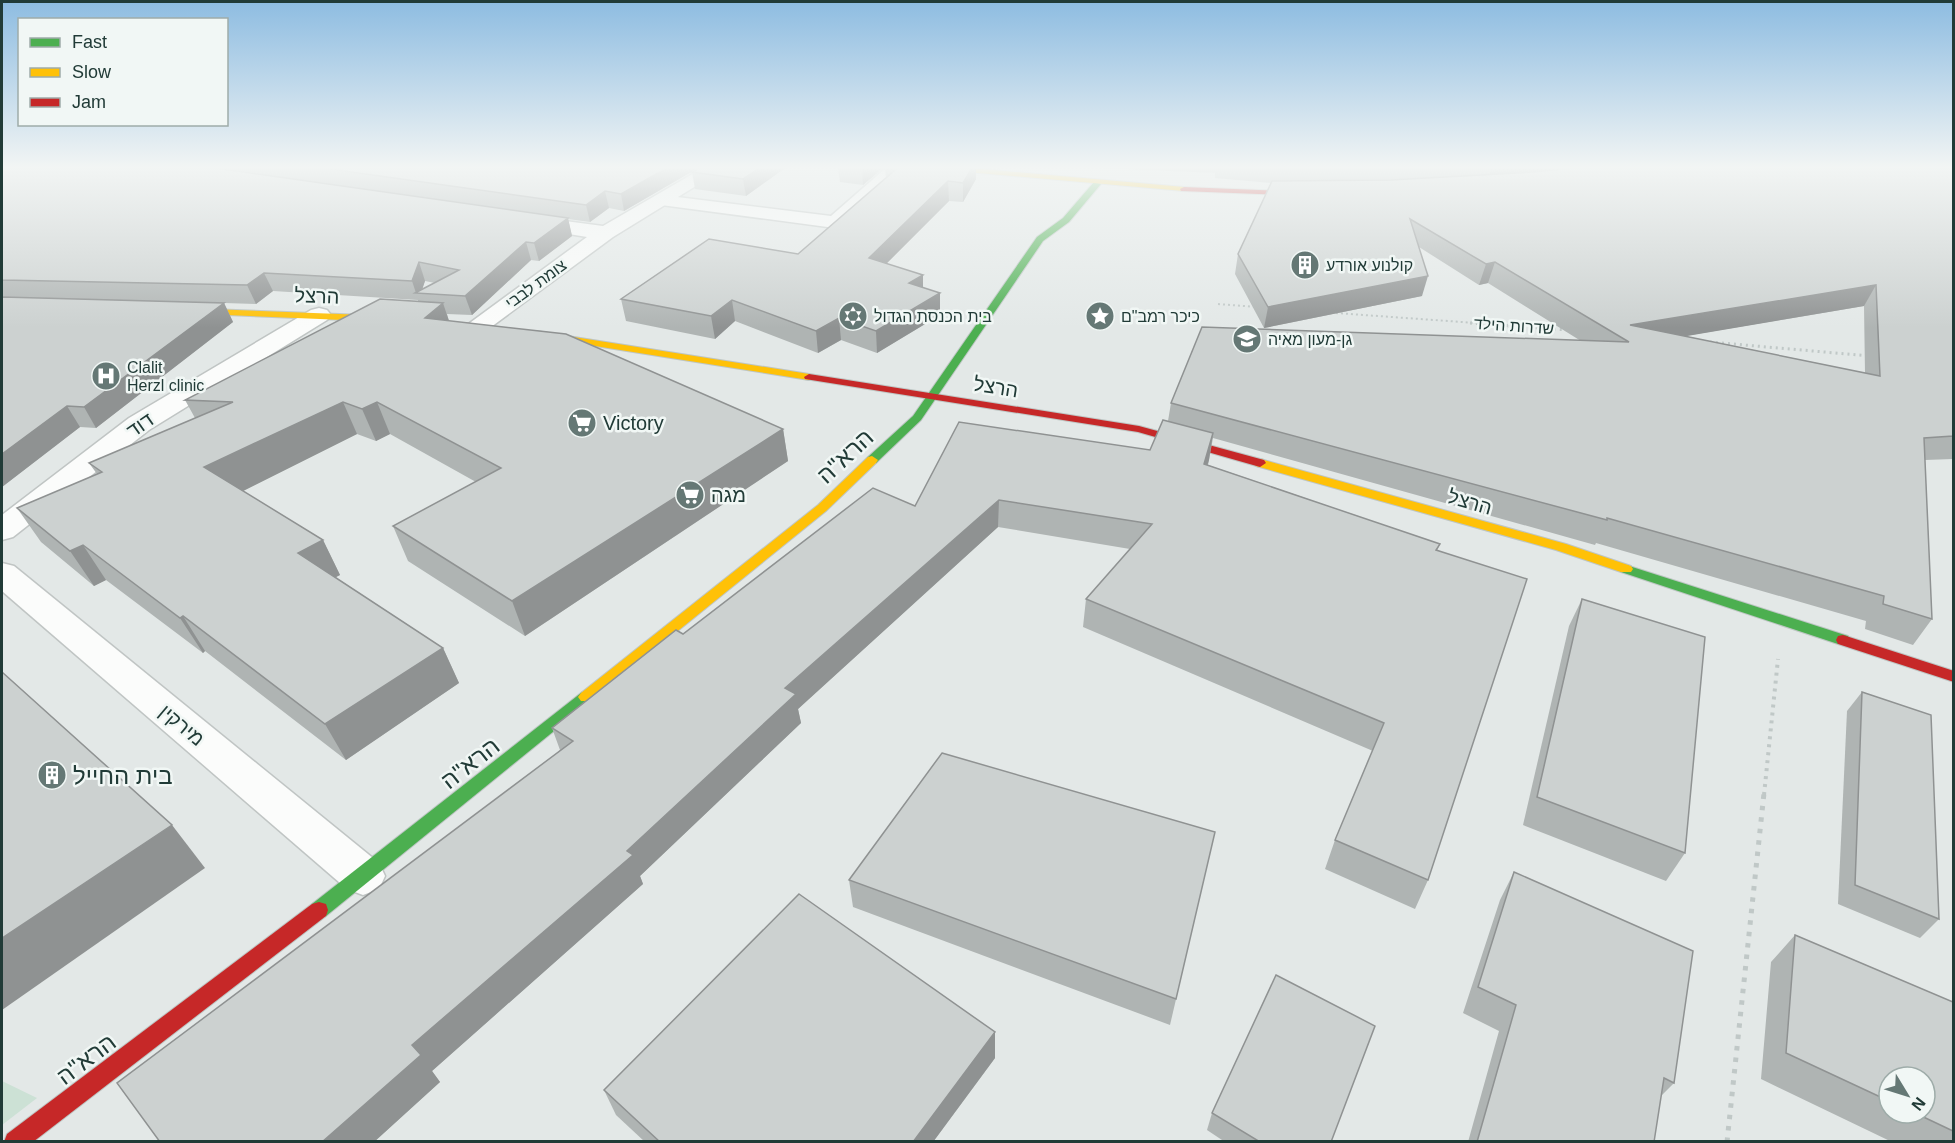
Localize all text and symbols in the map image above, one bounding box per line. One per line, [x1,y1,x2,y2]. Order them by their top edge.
legend [18,18,228,126]
text: Fast [72,32,107,52]
text: Slow [72,62,112,82]
text: Jam [72,92,106,112]
building icon: קולנוע אורדע [1289,249,1321,281]
street label: צומת לבבי [502,256,570,312]
place label: קולנוע אורדע [1326,257,1413,274]
street label: הרצל [294,284,340,308]
synagogue icon: בית הכנסת הגדול [837,300,869,332]
place icon: כיכר רמב"ם [1084,300,1116,332]
place label: בית הכנסת הגדול [874,308,992,325]
place label: כיכר רמב"ם [1121,308,1200,325]
street label: שדרות הילד [1473,315,1555,337]
school or university icon: גן-מעון מאיה [1231,323,1263,355]
place label: גן-מעון מאיה [1268,331,1352,348]
place label: Clalit Herzl clinic [127,359,204,394]
hospital icon: Clalit Herzl clinic [90,360,122,392]
street label: הרצל [972,373,1020,401]
supermarket icon: Victory [566,407,598,439]
street label: דוד [122,408,158,442]
place label: Victory [603,412,664,434]
street label: הרא"ה [811,423,879,489]
supermarket icon: מגה [674,479,706,511]
place label: מגה [711,484,746,506]
street label: הרצל [1445,485,1495,519]
street label: מירקין [155,700,209,750]
street label: הרא"ה [435,732,505,794]
building icon: בית החייל [36,759,68,791]
place label: בית החייל [73,762,173,789]
street label: הרא"ה [51,1028,121,1090]
north arrow [1877,1065,1937,1125]
text: N [1908,1094,1929,1114]

